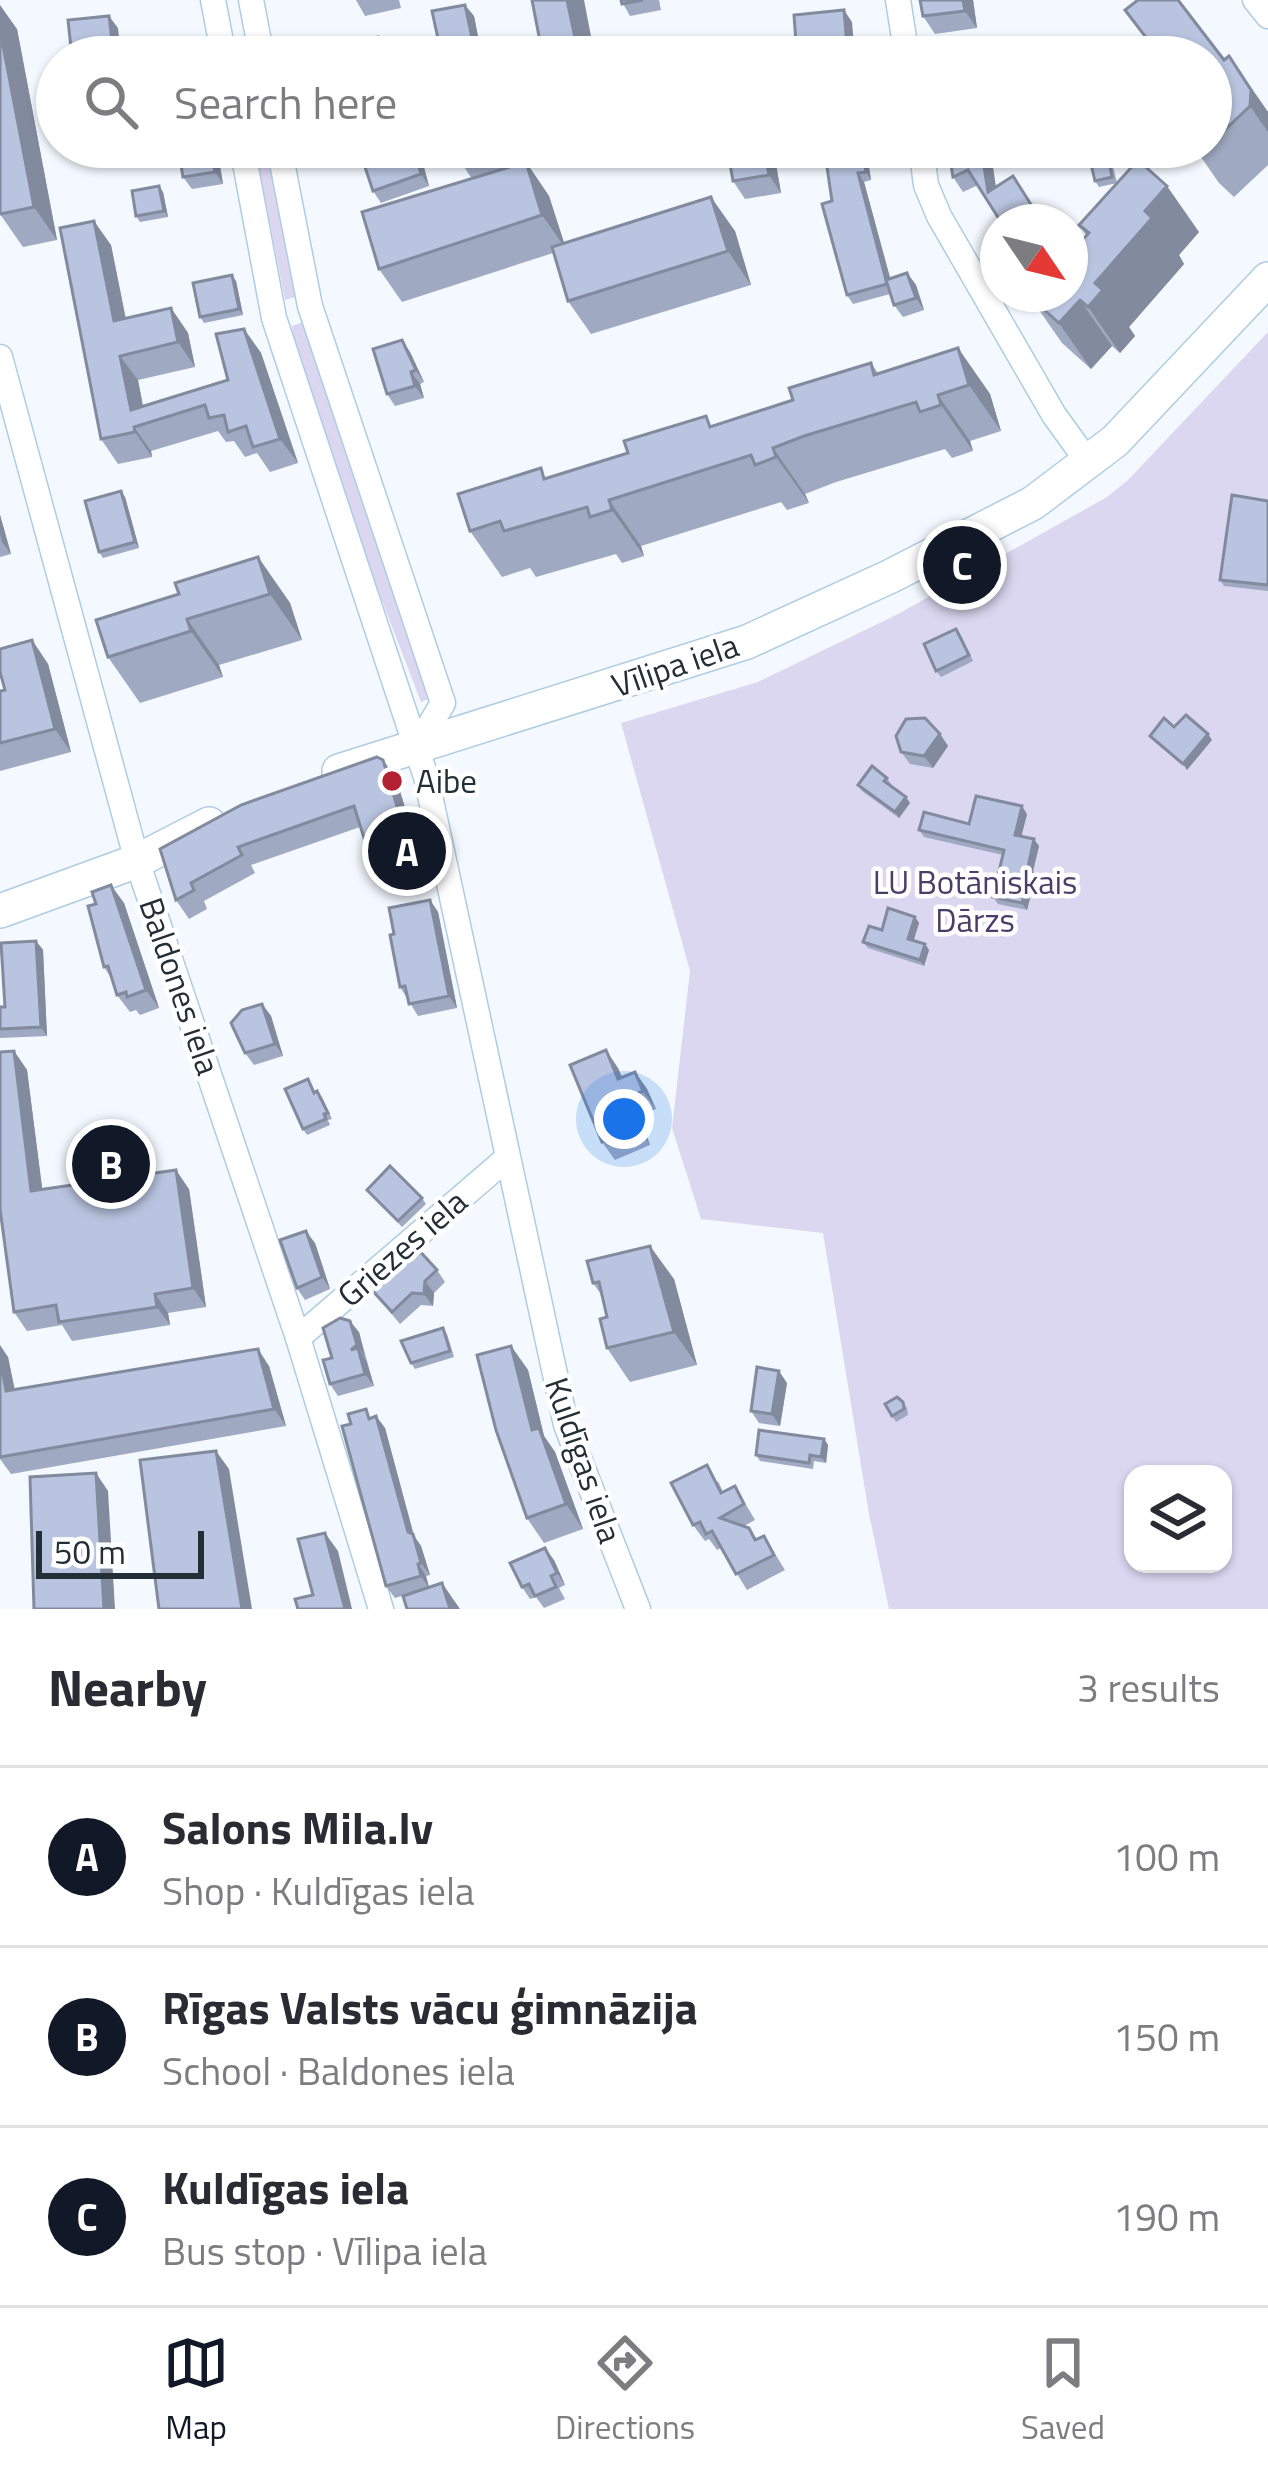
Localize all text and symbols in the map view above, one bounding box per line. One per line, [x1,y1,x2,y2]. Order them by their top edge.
search box [36,36,1232,168]
text: Search here [174,68,397,136]
icon: search [78,69,144,135]
north arrow [980,204,1088,312]
pin: C [923,520,1001,610]
street label: Vīlipa iela [605,620,745,710]
place label: Aibe [416,756,477,806]
marker: Aibe [379,768,405,794]
pin: A [368,806,446,896]
park label: LU Botāniskais Dārzs [873,857,1077,945]
street label: Baldones iela [126,891,234,1081]
your location [594,1089,654,1149]
pin: B [72,1119,150,1209]
street label: Griezes iela [326,1177,478,1319]
street label: Kuldīgas iela [532,1370,636,1550]
map controls [1124,1465,1232,1573]
button: layers [1124,1465,1232,1573]
scale bar [36,1525,204,1578]
text: 50 m [54,1527,126,1577]
text: Nearby [48,1648,207,1726]
text: 3 results [1077,1658,1220,1717]
text: Salons Mila.lv [162,1793,433,1861]
text: A [75,1827,99,1886]
text: 100 m [1113,1827,1220,1886]
text: Shop · Kuldīgas iela [162,1861,475,1920]
text: Rīgas Valsts vācu ģimnāzija [162,1973,698,2041]
text: B [75,2007,99,2066]
text: 150 m [1113,2007,1220,2066]
text: School · Baldones iela [162,2041,515,2100]
text: Kuldīgas iela [162,2153,409,2221]
text: C [76,2187,98,2246]
text: 190 m [1113,2187,1220,2246]
text: Bus stop · Vīlipa iela [162,2221,487,2280]
tab: Map [163,2330,229,2452]
tab: Directions [555,2330,695,2452]
tab: Saved [1021,2330,1105,2452]

